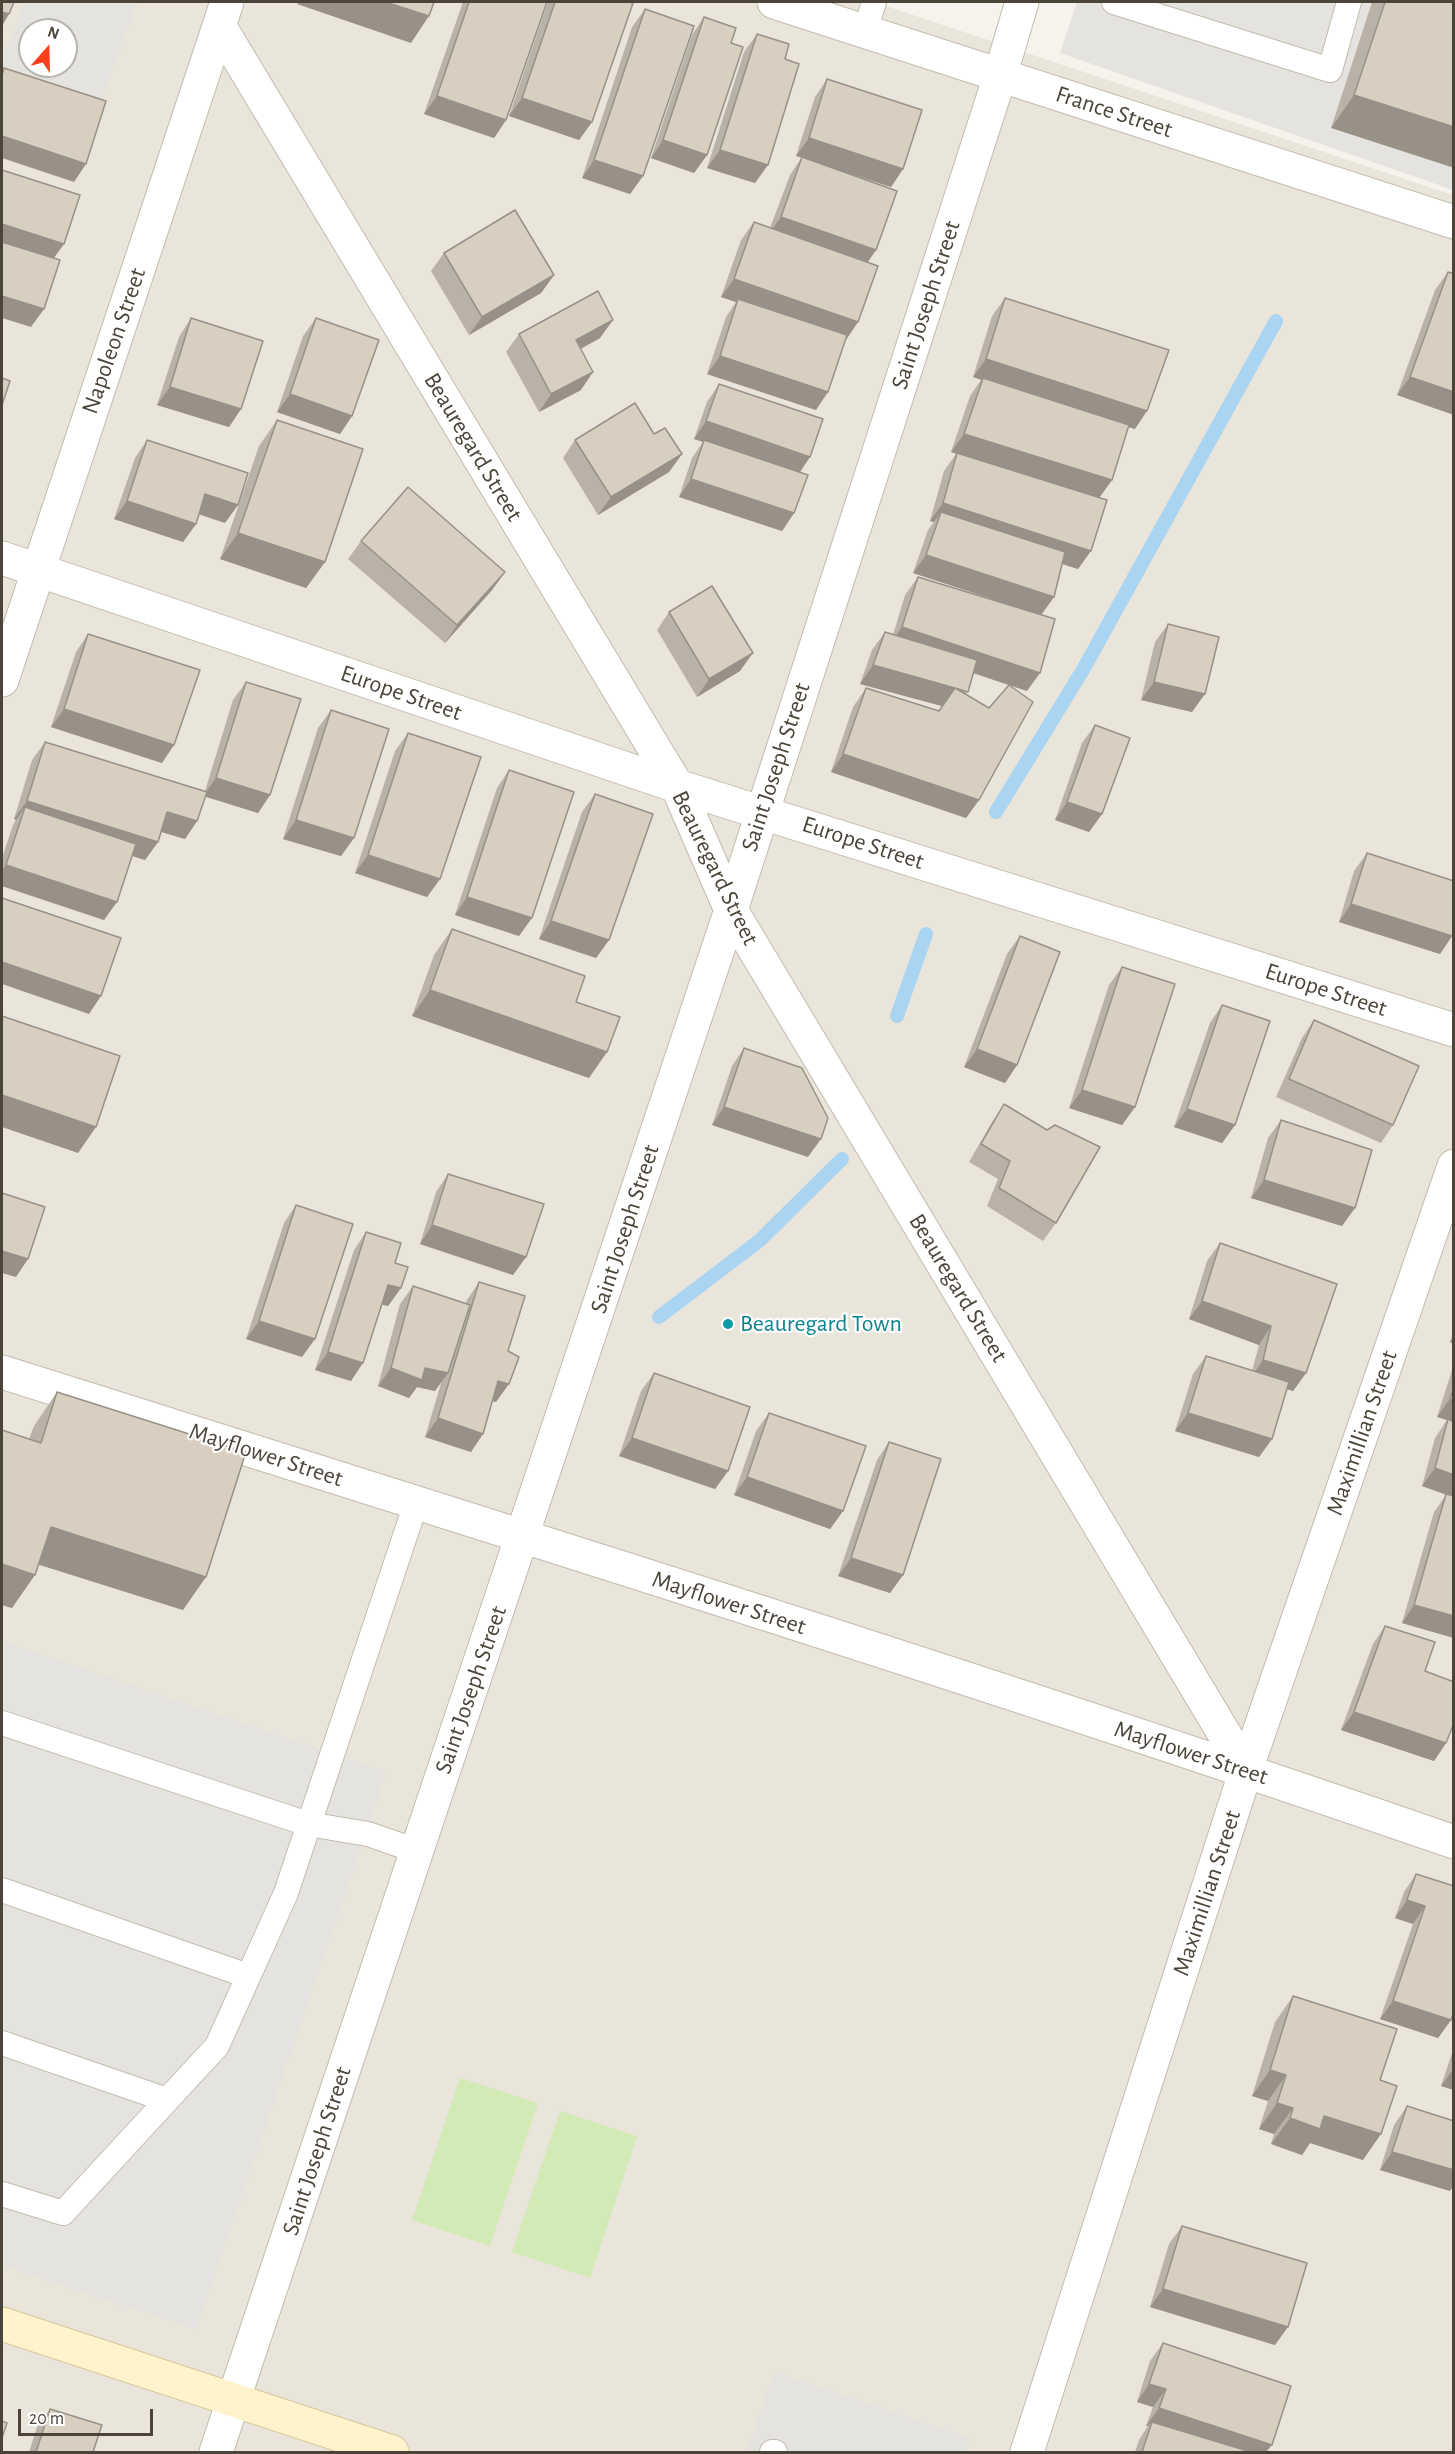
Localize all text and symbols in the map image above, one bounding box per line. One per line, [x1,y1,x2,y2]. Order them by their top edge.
north arrow [18,18,78,78]
text: N [46,24,61,42]
street label: France Street [1052,80,1176,144]
street label: Saint Joseph Street [885,217,967,393]
street label: Napoleon Street [76,264,152,418]
street label: Beauregard Street [417,367,529,527]
street label: Europe Street [337,659,465,727]
street label: Saint Joseph Street [735,679,817,855]
street label: Beauregard Street [665,786,765,950]
street label: Europe Street [798,810,928,876]
street label: Europe Street [1261,957,1391,1023]
street label: Saint Joseph Street [584,1141,666,1317]
street label: Beauregard Street [902,1208,1014,1368]
place label: Beauregard Town [740,1310,902,1338]
marker: Beauregard Town [721,1317,735,1331]
street label: Maximillian Street [1320,1347,1404,1519]
street label: Mayflower Street [185,1417,347,1493]
street label: Mayflower Street [648,1565,810,1641]
street label: Saint Joseph Street [429,1602,513,1778]
street label: Mayflower Street [1110,1715,1272,1791]
street label: Maximillian Street [1167,1807,1247,1979]
street label: Saint Joseph Street [276,2063,358,2239]
scale bar [21,2397,156,2435]
text: 20 m [29,2410,64,2428]

